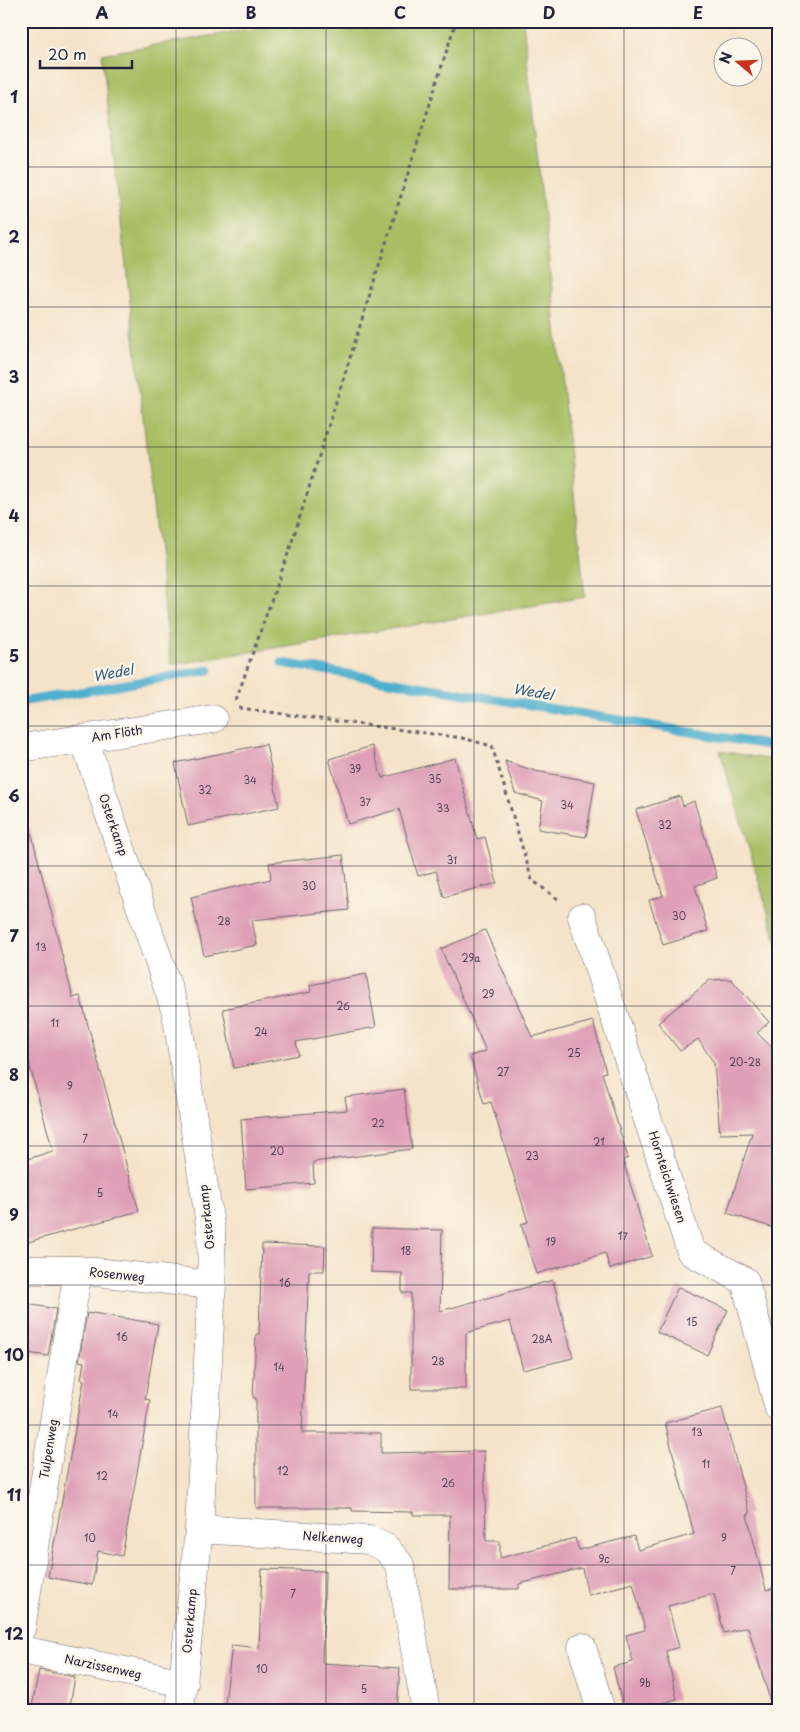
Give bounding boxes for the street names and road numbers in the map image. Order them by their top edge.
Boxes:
street label: Am Flöth [90,720,144,746]
street label: Osterkamp [95,791,133,858]
street label: Hornteichwiesen [645,1128,691,1225]
street label: Osterkamp [194,1184,218,1250]
street label: Rosenweg [88,1262,146,1286]
street label: Tulpenweg [34,1417,62,1480]
street label: Nelkenweg [302,1526,364,1548]
street label: Osterkamp [177,1588,201,1654]
street label: Narzissenweg [63,1649,143,1683]

